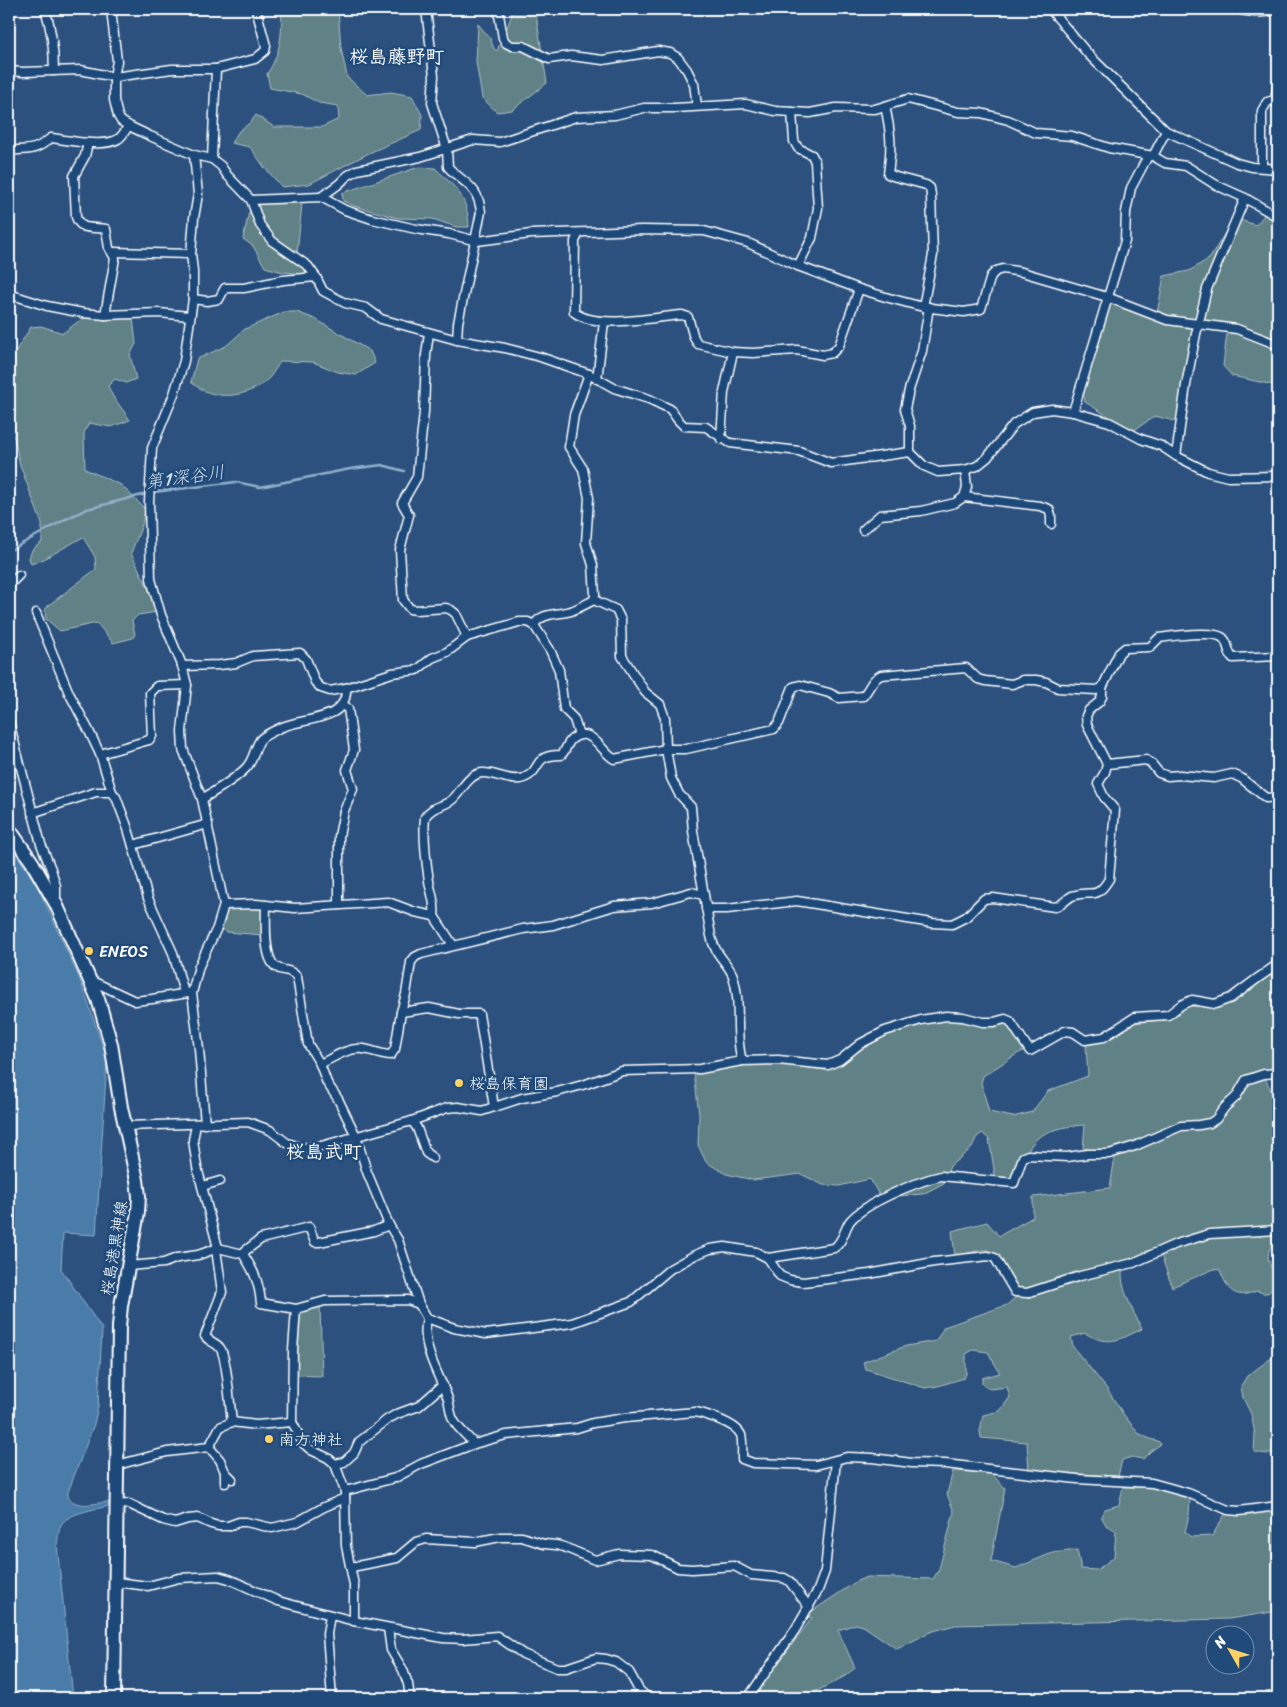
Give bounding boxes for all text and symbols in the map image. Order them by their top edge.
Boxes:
district label: 桜島藤野町 [349,40,445,73]
water label: 第1深谷川 [143,456,227,498]
place label: ENEOS [99,937,148,966]
marker: ENEOS [83,945,95,957]
place label: 桜島保育園 [469,1069,549,1098]
marker: 桜島保育園 [453,1077,465,1089]
district label: 桜島武町 [286,1135,362,1168]
street label: 桜島港黒神線 [92,1198,136,1298]
place label: 南方神社 [279,1425,343,1454]
marker: 南方神社 [263,1433,275,1445]
north arrow [1204,1624,1254,1674]
text: N [1207,1630,1233,1655]

